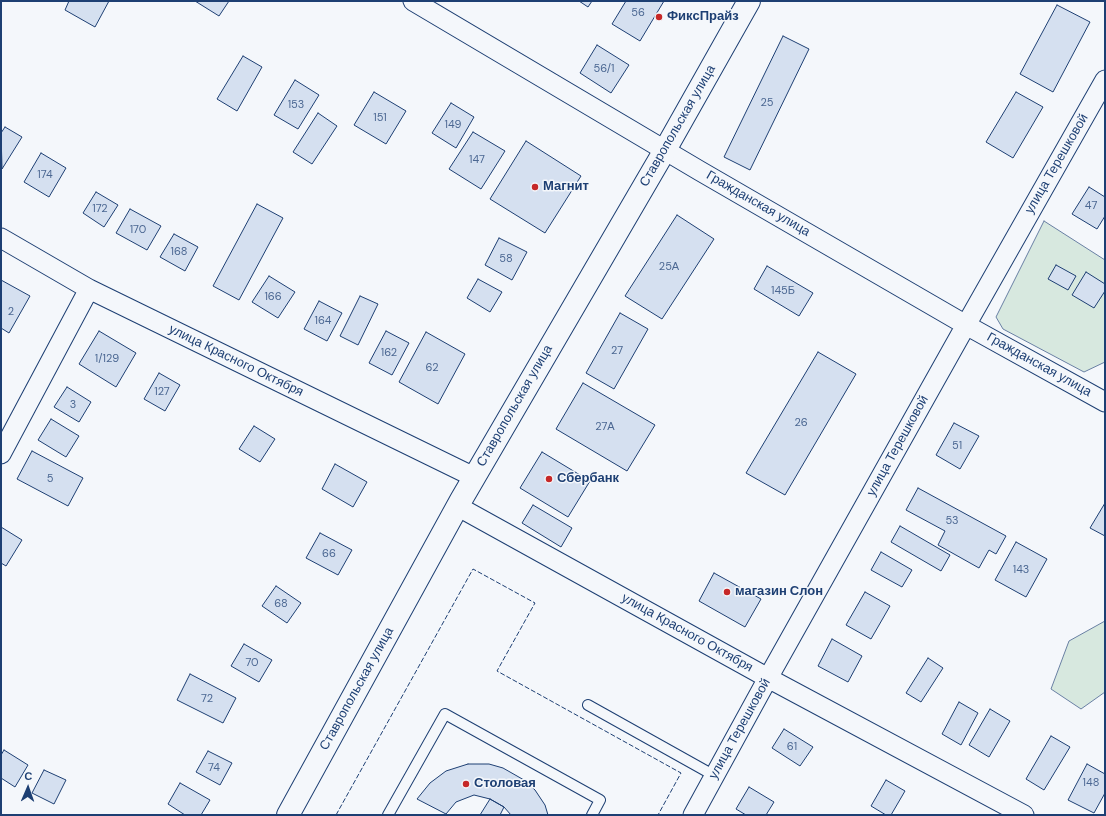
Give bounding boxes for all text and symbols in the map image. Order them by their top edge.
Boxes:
house number: 56 [631,6,645,20]
place label: ФиксПрайз [667,9,739,25]
marker: ФиксПрайз [654,12,664,22]
house number: 56/1 [594,62,614,76]
street label: Ставропольская улица [637,62,719,190]
house number: 25 [760,96,774,110]
house number: 153 [288,98,304,112]
house number: 151 [373,111,387,125]
street label: улица Терешковой [1022,111,1092,217]
house number: 149 [444,118,462,132]
house number: 147 [469,153,485,167]
house number: 174 [37,168,53,182]
street label: Гражданская улица [703,168,813,240]
place label: Магнит [543,179,589,195]
marker: Магнит [530,182,540,192]
house number: 47 [1085,199,1097,213]
house number: 172 [92,202,108,216]
house number: 170 [130,223,146,237]
house number: 168 [170,245,188,259]
house number: 58 [499,252,513,266]
house number: 25А [659,260,679,274]
house number: 145Б [771,284,795,298]
house number: 166 [264,290,282,304]
house number: 2 [8,305,14,319]
house number: 164 [314,314,332,328]
street label: улица Красного Октября [166,322,306,400]
street label: Гражданская улица [984,330,1094,400]
street label: Ставропольская улица [474,342,556,470]
house number: 27 [611,344,623,358]
house number: 162 [381,346,397,360]
house number: 1/129 [95,352,119,366]
house number: 62 [426,361,438,375]
house number: 127 [154,385,170,399]
street label: улица Терешковой [864,393,932,499]
house number: 3 [70,398,76,412]
house number: 26 [794,416,808,430]
house number: 27А [595,420,615,434]
house number: 51 [952,439,962,453]
place label: Сбербанк [557,471,619,487]
house number: 5 [47,472,53,486]
marker: Сбербанк [544,474,554,484]
house number: 53 [945,514,959,528]
house number: 66 [322,547,336,561]
house number: 143 [1013,563,1029,577]
place label: магазин Слон [735,584,823,600]
marker: магазин Слон [722,587,732,597]
street label: улица Красного Октября [619,590,755,676]
house number: 68 [274,597,288,611]
street label: Ставропольская улица [317,625,397,753]
house number: 70 [245,656,259,670]
street label: улица Терешковой [706,676,774,782]
house number: 72 [201,692,213,706]
house number: 61 [787,740,797,754]
house number: 74 [208,761,220,775]
north arrow [8,768,48,808]
text: С [24,769,33,783]
place label: Столовая [474,776,536,792]
house number: 148 [1083,776,1099,790]
marker: Столовая [461,779,471,789]

